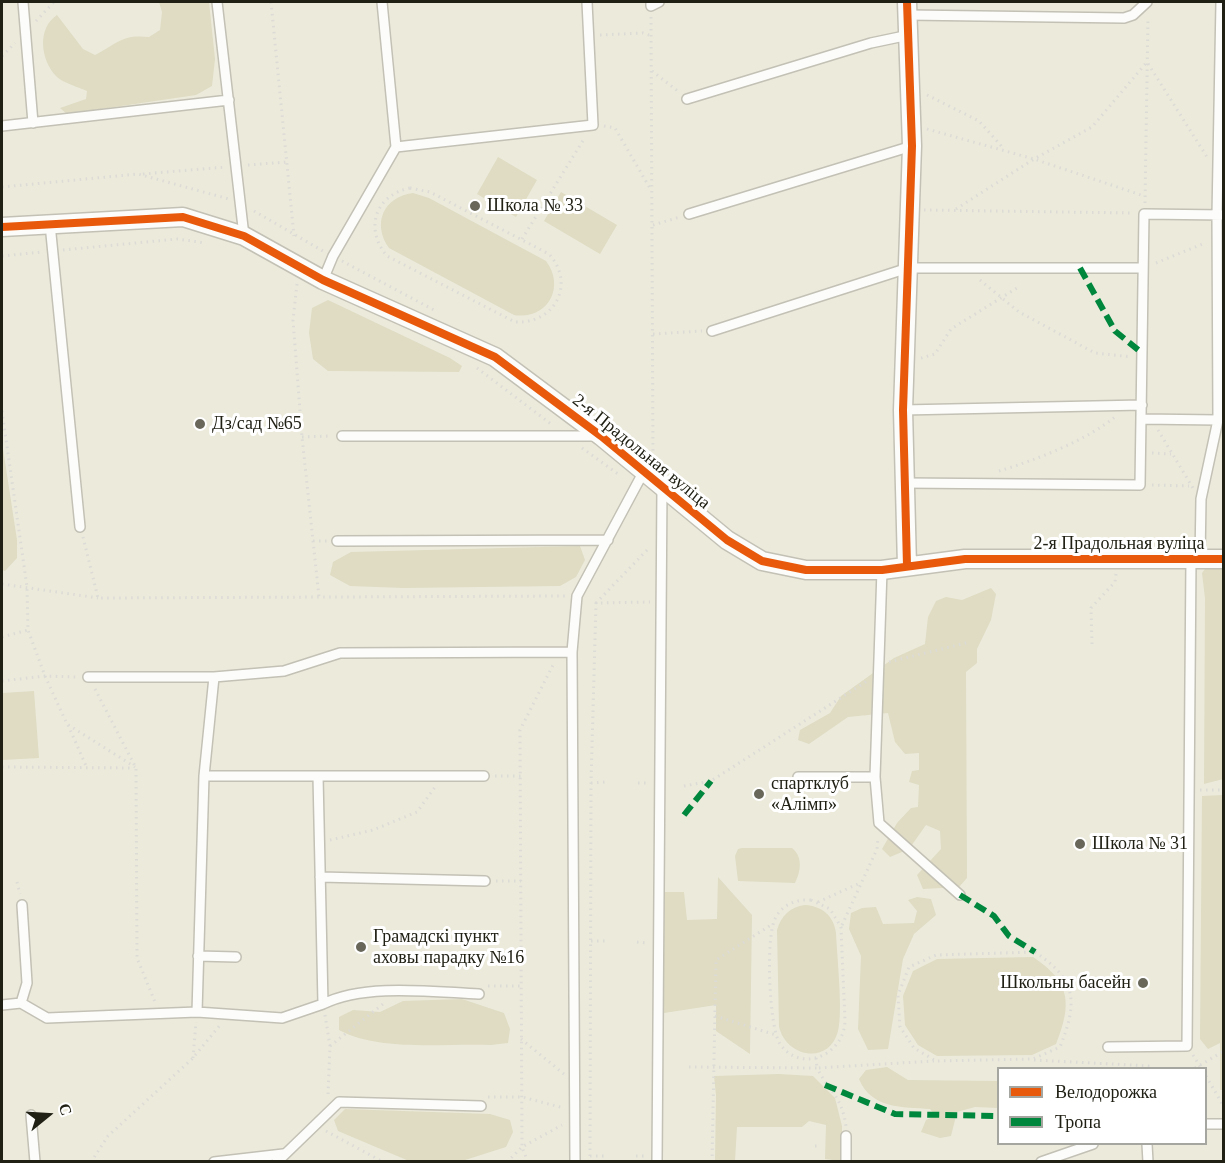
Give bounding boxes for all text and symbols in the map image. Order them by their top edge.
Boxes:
place label: Школа № 33 [487,195,583,217]
marker: Школа № 33 [468,199,482,213]
street label: 2-я Прадольная вуліца [568,390,714,514]
place label: Дз/сад №65 [212,413,302,435]
marker: Дз/сад №65 [193,417,207,431]
street label: 2-я Прадольная вуліца [1034,533,1204,555]
place label: спартклуб «Алімп» [771,773,849,816]
marker: спартклуб «Алімп» [752,787,766,801]
place label: Школа № 31 [1092,833,1188,855]
marker: Школа № 31 [1073,837,1087,851]
place label: Грамадскі пункт аховы парадку №16 [373,926,524,968]
marker: Грамадскі пункт аховы парадку №16 [354,940,368,954]
place label: Школьны басейн [1000,972,1131,994]
marker: Школьны басейн [1136,976,1150,990]
legend [997,1067,1207,1145]
text: Велодорожка [1055,1082,1157,1102]
north arrow [18,1085,78,1145]
text: С [56,1101,75,1117]
text: Тропа [1055,1112,1101,1132]

